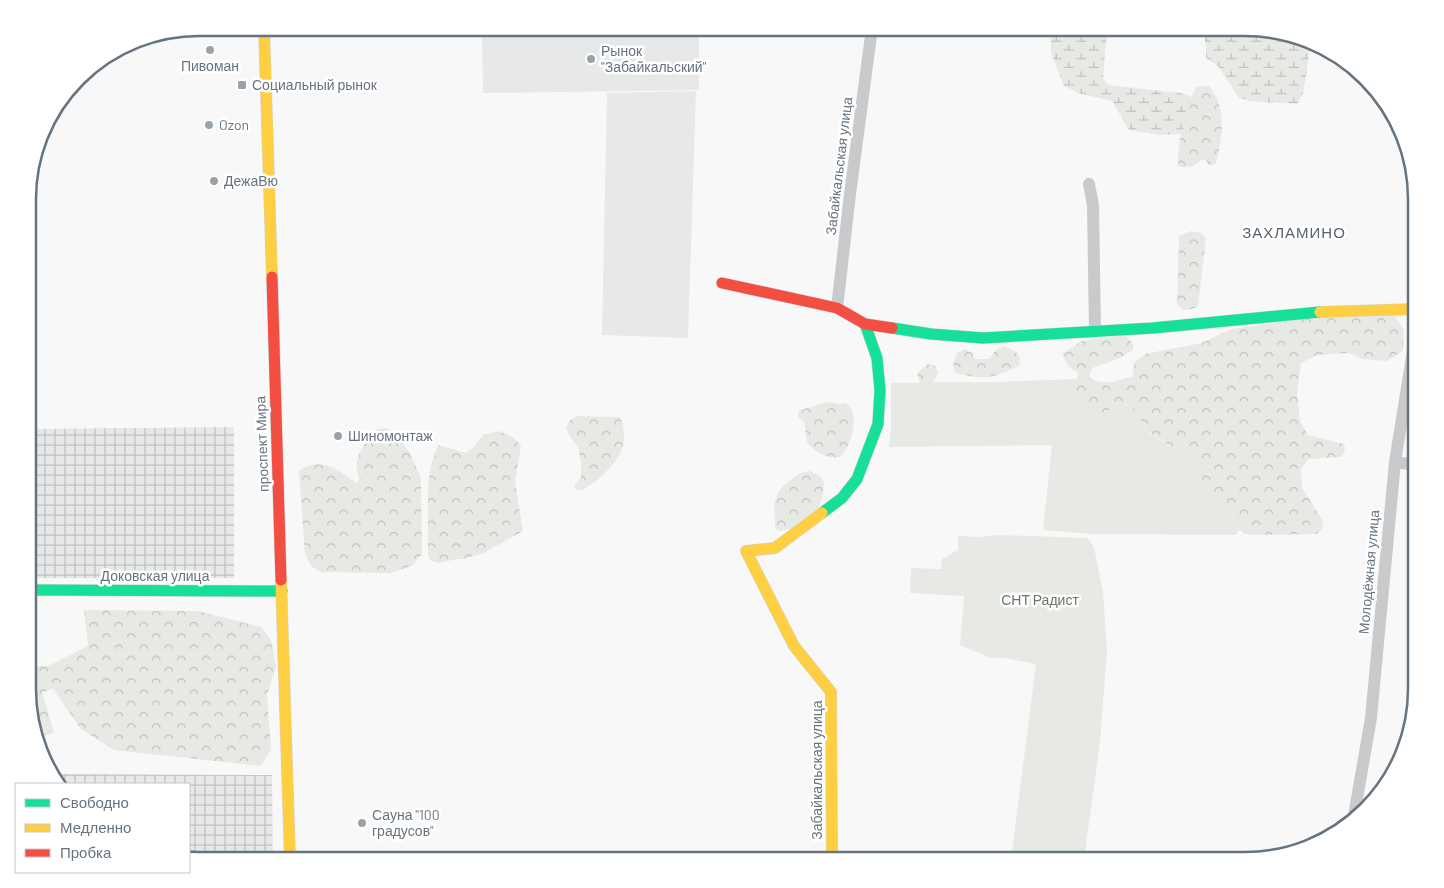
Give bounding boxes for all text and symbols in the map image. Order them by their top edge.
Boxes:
place label: Рынок "Забайкальский" [601,42,707,75]
marker: Пивоман [204,44,216,56]
marker: Рынок "Забайкальский" [585,53,597,65]
place label: Пивоман [181,57,239,74]
place label: Социальный рынок [252,76,378,93]
marker: Социальный рынок [236,79,248,91]
street label: Забайкальская улица [822,96,855,236]
place label: Ozon [219,116,249,133]
marker: Ozon [203,119,215,131]
place label: ДежаВю [224,172,278,189]
marker: ДежаВю [208,175,220,187]
district label: ЗАХЛАМИНО [1242,223,1346,241]
street label: проспект Мира [251,396,272,492]
place label: Шиномонтаж [348,427,433,444]
marker: Шиномонтаж [332,430,344,442]
street label: Молодёжная улица [1355,509,1382,635]
street label: Доковская улица [101,567,210,584]
park label: СНТ Радист [1001,591,1079,608]
street label: Забайкальская улица [808,700,825,840]
legend [15,783,190,873]
text: Свободно [60,793,129,811]
place label: Сауна "100 градусов" [372,806,440,839]
marker: Сауна "100 градусов" [356,817,368,829]
text: Медленно [60,818,131,836]
text: Пробка [60,843,112,861]

